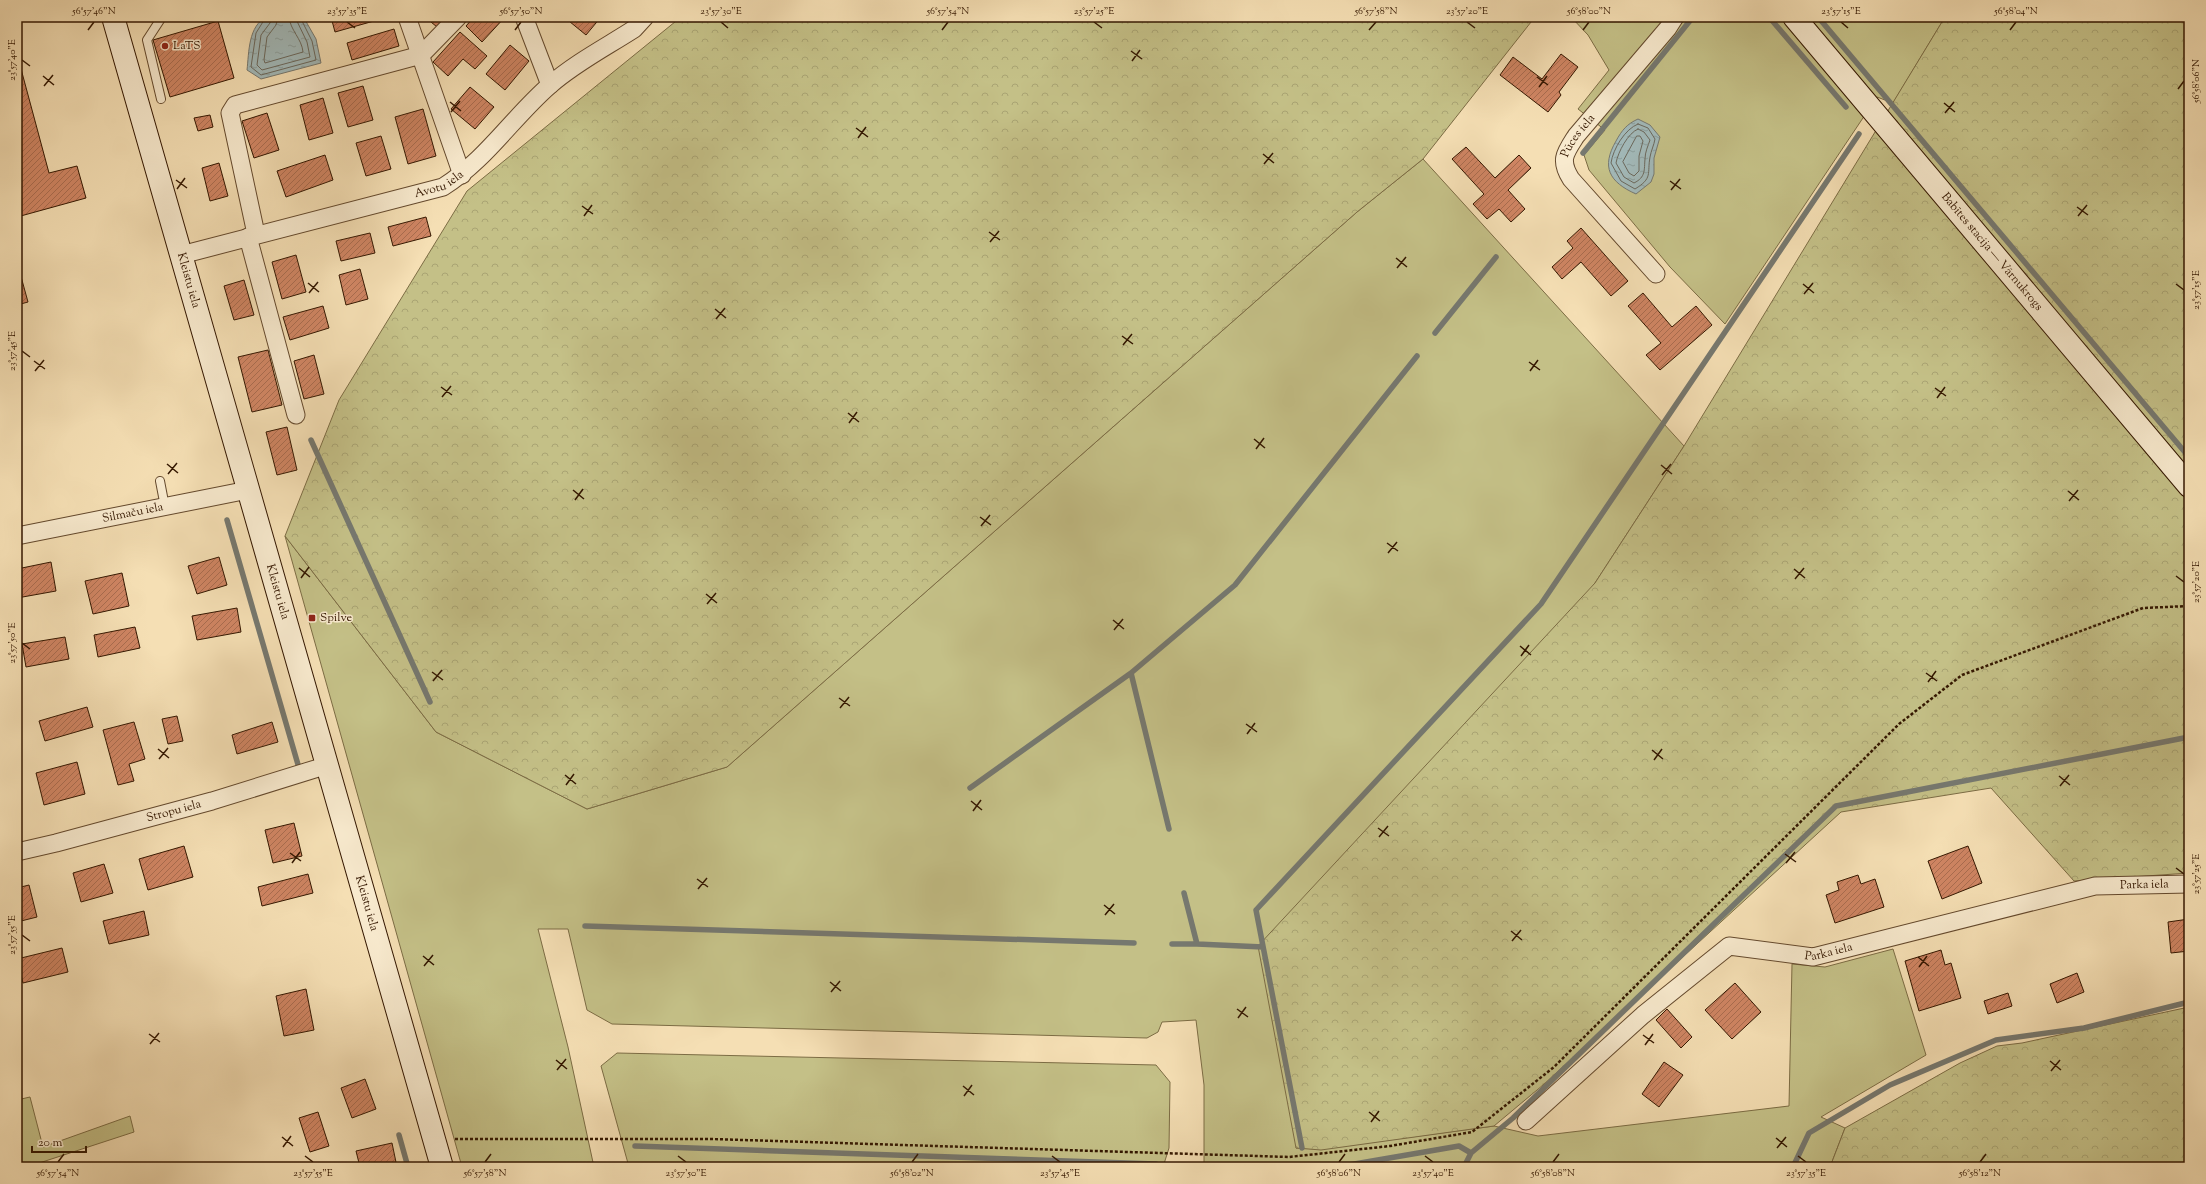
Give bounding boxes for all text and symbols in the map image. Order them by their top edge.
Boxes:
text: 56°57'46"N [71,4,116,19]
text: 23°57'35"E [327,4,367,19]
text: 56°57'50"N [499,4,542,19]
text: 23°57'30"E [700,4,742,19]
text: 56°57'54"N [926,4,969,19]
text: 23°57'25"E [1074,4,1114,19]
text: 56°57'58"N [1354,4,1397,19]
text: 23°57'20"E [1446,4,1488,19]
text: 56°58'00"N [1566,4,1611,19]
text: 23°57'15"E [1821,4,1861,19]
text: 56°58'04"N [1993,4,2038,19]
place label: LaTS [173,37,200,55]
text: 23°57'40"E [5,39,20,81]
marker: LaTS [160,41,170,51]
text: 56°58'06"N [2189,59,2204,104]
street label: Pūces iela [1556,110,1600,160]
street label: Avotu iela [413,166,468,203]
street label: Babītes stacija — Vārnukrogs [1937,189,2047,315]
street label: Kleistu iela [172,251,205,311]
text: 23°57'15"E [2189,270,2204,310]
text: 23°57'45"E [5,331,20,371]
street label: Silmaču iela [101,498,165,528]
text: 23°57'20"E [2189,561,2204,603]
street label: Kleistu iela [261,562,294,622]
place label: Spilve [320,609,352,627]
marker: Spilve [307,613,317,623]
text: 23°57'50"E [5,622,20,664]
street label: Stropu iela [144,795,204,827]
text: 23°57'25"E [2189,854,2204,894]
street label: Kleistu iela [350,874,383,934]
street label: Parka iela [2120,875,2169,894]
text: 23°57'55"E [5,915,20,955]
street label: Parka iela [1804,938,1855,966]
scale bar [32,1128,86,1154]
text: 20 m [38,1134,63,1152]
text: 56°57'54"N [36,1166,79,1181]
text: 23°57'55"E [293,1166,333,1181]
text: 56°57'58"N [463,1166,506,1181]
text: 23°57'50"E [665,1166,707,1181]
text: 56°58'02"N [889,1166,934,1181]
text: 23°57'45"E [1040,1166,1080,1181]
text: 56°58'06"N [1316,1166,1361,1181]
text: 23°57'40"E [1412,1166,1454,1181]
text: 56°58'08"N [1530,1166,1575,1181]
text: 23°57'35"E [1786,1166,1826,1181]
text: 56°58'12"N [1958,1166,2001,1181]

